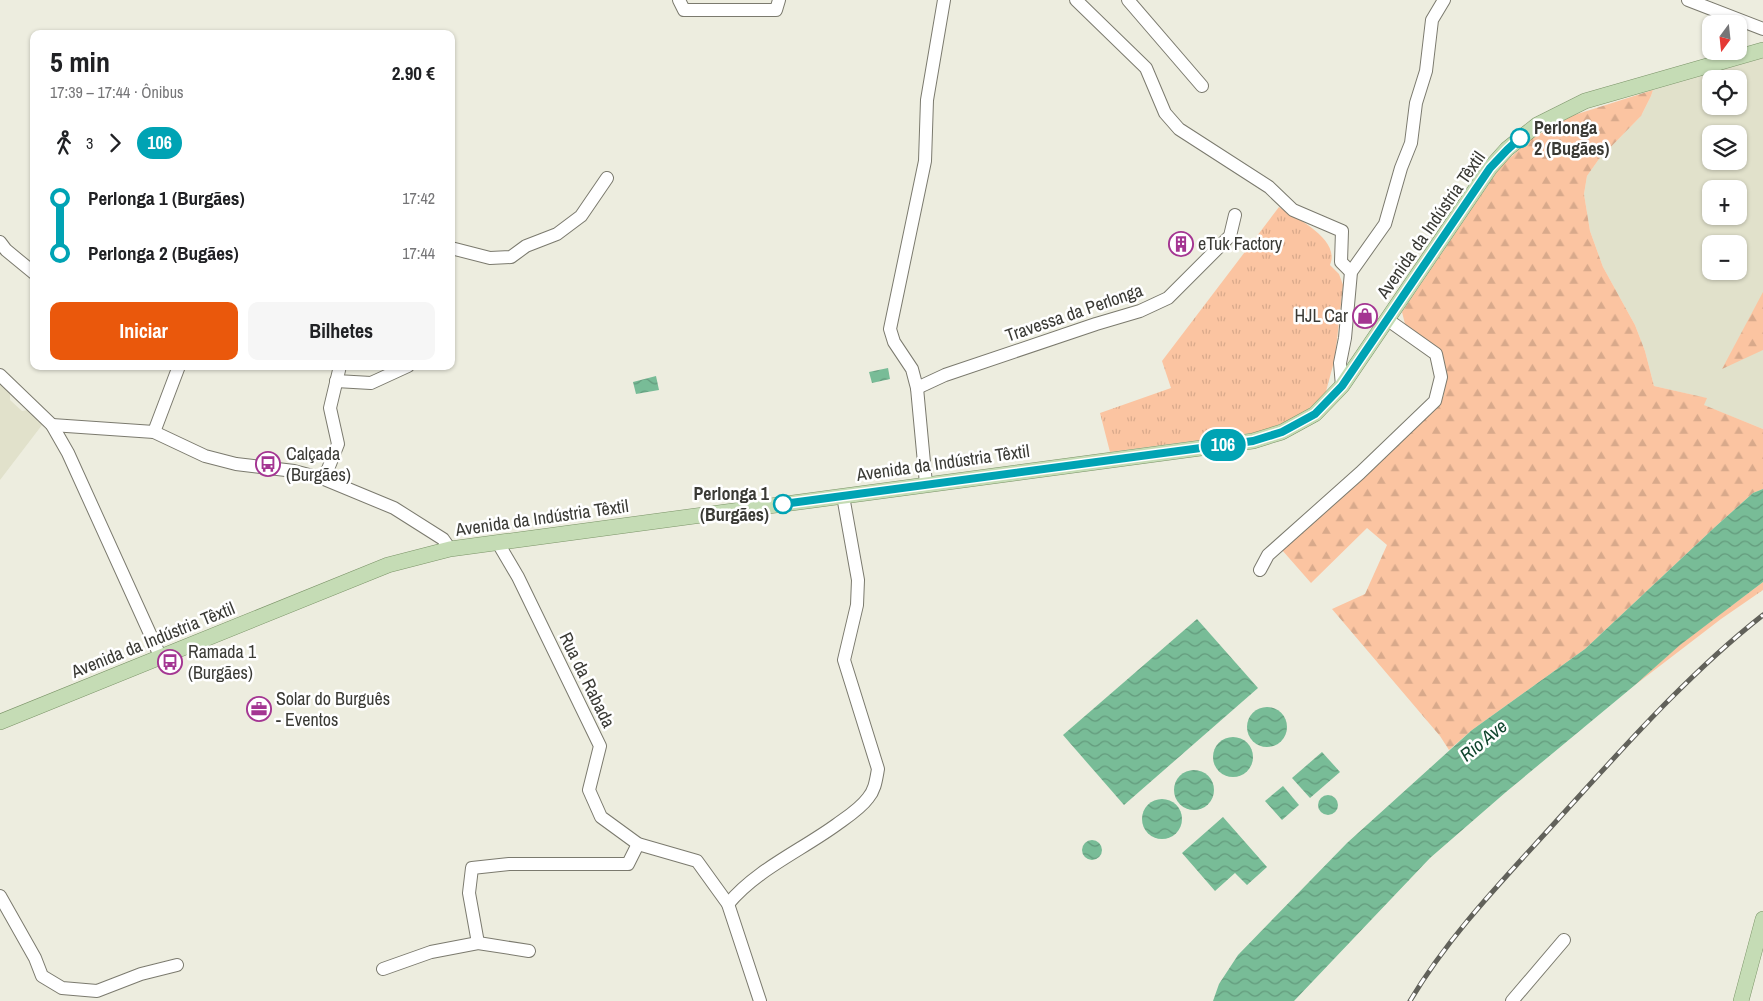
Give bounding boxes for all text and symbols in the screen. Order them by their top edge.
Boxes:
north arrow [1702,15,1748,60]
map controls [1702,15,1747,280]
text: 5 min [50,43,110,81]
text: 2.90 € [392,60,435,86]
button: locate [1702,70,1747,115]
text: 17:39 – 17:44 · Ônibus [50,81,184,103]
place label: Perlonga 2 (Bugães) [1534,115,1610,161]
button: layers [1702,125,1747,170]
marker: Perlonga 2 (Bugães) [1510,128,1530,148]
icon: walk [50,129,78,157]
icon: forward [101,129,129,157]
text: 106 [147,130,172,155]
text: 3 [86,132,93,154]
street label: Avenida da Indústria Têxtil [1370,146,1491,304]
button: + [1702,180,1747,225]
text: Perlonga 1 (Burgães) [88,185,245,211]
text: 17:42 [402,187,435,209]
building icon: eTuk Factory [1168,231,1194,257]
place label: eTuk Factory [1198,231,1283,256]
button: − [1702,235,1747,280]
text: Perlonga 2 (Bugães) [88,240,239,266]
text: 17:44 [402,242,435,264]
street label: Travessa da Perlonga [1002,277,1146,348]
button: Iniciar [50,302,238,360]
button: Bilhetes [248,302,435,360]
place label: HJL Car [1294,303,1348,328]
shop icon: HJL Car [1352,303,1378,329]
line badge: 106 [1194,429,1252,461]
text: 106 [1211,432,1235,457]
street label: Avenida da Indústria Têxtil [854,438,1031,487]
place label: Calçada (Burgães) [286,441,351,487]
bus stop icon: Calçada (Burgães) [255,451,281,477]
place label: Perlonga 1 (Burgães) [694,481,770,527]
street label: Avenida da Indústria Têxtil [453,493,630,542]
marker: Perlonga 1 (Burgães) [773,494,793,514]
street label: Avenida da Indústria Têxtil [66,595,238,684]
street label: Rua da Rabada [554,628,621,732]
place label: Ramada 1 (Burgães) [188,639,257,685]
bus stop icon: Ramada 1 (Burgães) [157,649,183,675]
place label: Solar do Burguês - Eventos [276,686,390,732]
office icon: Solar do Burguês - Eventos [246,696,272,722]
water label: Rio Ave [1454,713,1512,767]

